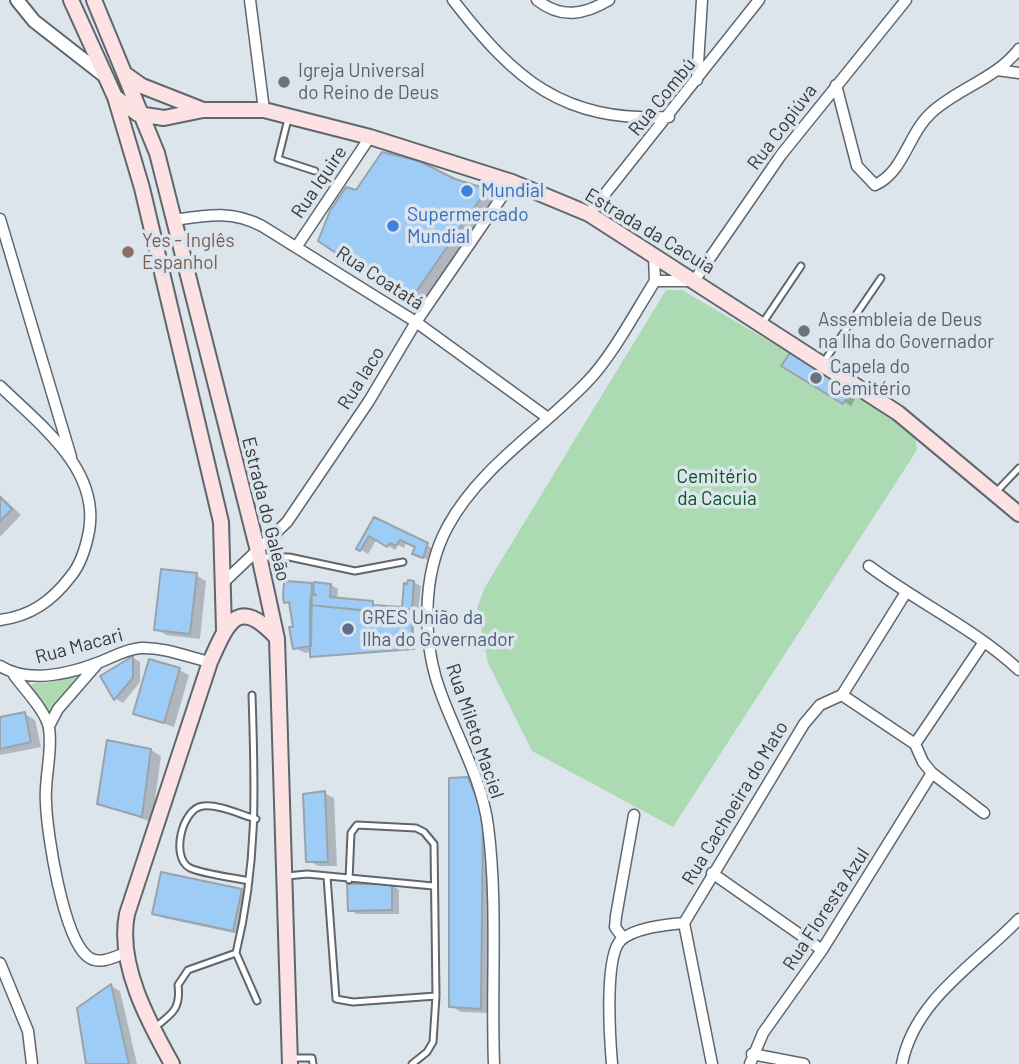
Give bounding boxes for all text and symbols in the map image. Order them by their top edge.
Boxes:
street label: Rua Combú [624,53,700,141]
place label: Igreja Universal do Reino de Deus [298,60,439,104]
marker: Igreja Universal do Reino de Deus [276,74,292,90]
street label: Rua Copiúva [742,80,822,174]
street label: Rua Iquire [286,141,352,223]
place label: Mundial [481,180,544,202]
marker: Mundial [459,183,475,199]
street label: Estrada da Cacuia [581,183,719,279]
place label: Supermercado Mundial [407,204,529,248]
marker: Supermercado Mundial [385,218,401,234]
place label: Yes - Inglês Espanhol [142,230,235,274]
street label: Rua Coatatá [332,241,428,315]
marker: Yes - Inglês Espanhol [120,244,136,260]
place label: Assembleia de Deus na Ilha do Governador [818,309,994,353]
marker: Assembleia de Deus na Ilha do Governador [796,323,812,339]
street label: Rua Iaco [333,342,389,414]
place label: Capela do Cemitério [830,356,911,400]
marker: Capela do Cemitério [808,370,824,386]
street label: Estrada do Galeão [237,434,295,584]
park label: Cemitério da Cacuia [676,466,758,510]
place label: GRES União da Ilha do Governador [362,607,515,651]
marker: GRES União da Ilha do Governador [340,621,356,637]
street label: Rua Macari [33,623,125,669]
street label: Rua Mileto Maciel [441,660,509,802]
street label: Rua Cachoeira do Mato [677,717,793,889]
street label: Rua Floresta Azul [778,843,874,975]

